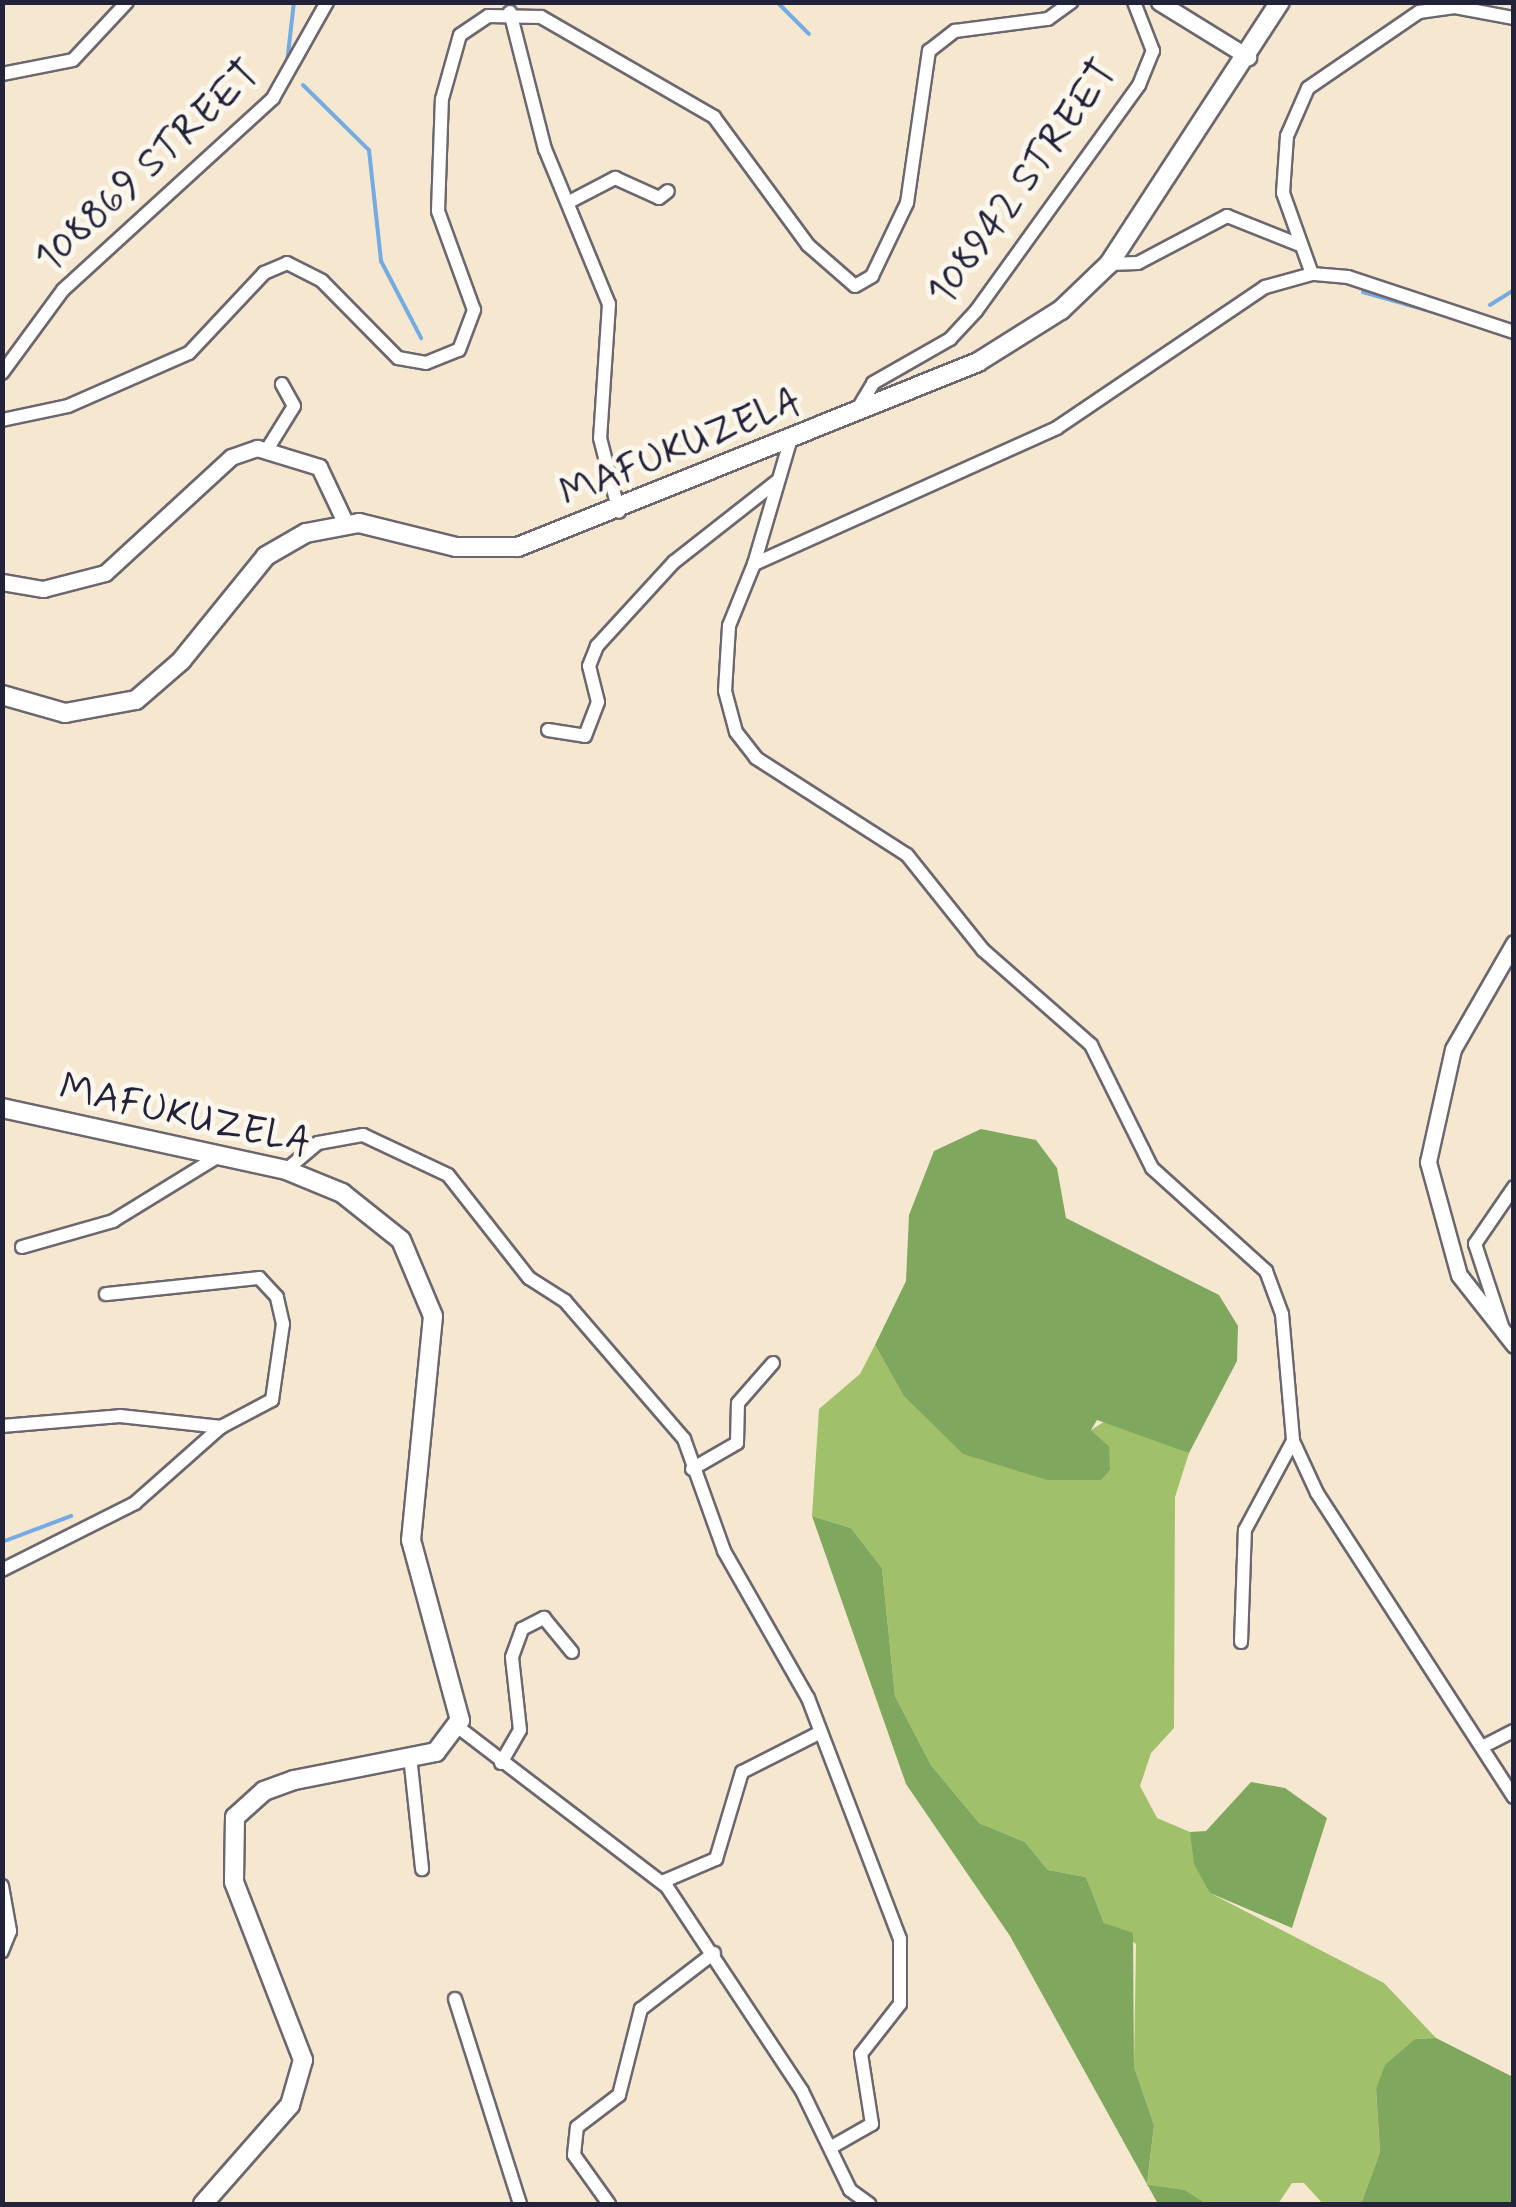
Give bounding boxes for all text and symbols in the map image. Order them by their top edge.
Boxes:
street label: 108869 STREET [26,51,270,283]
street label: 108942 STREET [918,51,1128,315]
street label: MAFUKUZELA [553,378,809,518]
street label: MAFUKUZELA [55,1064,315,1168]

